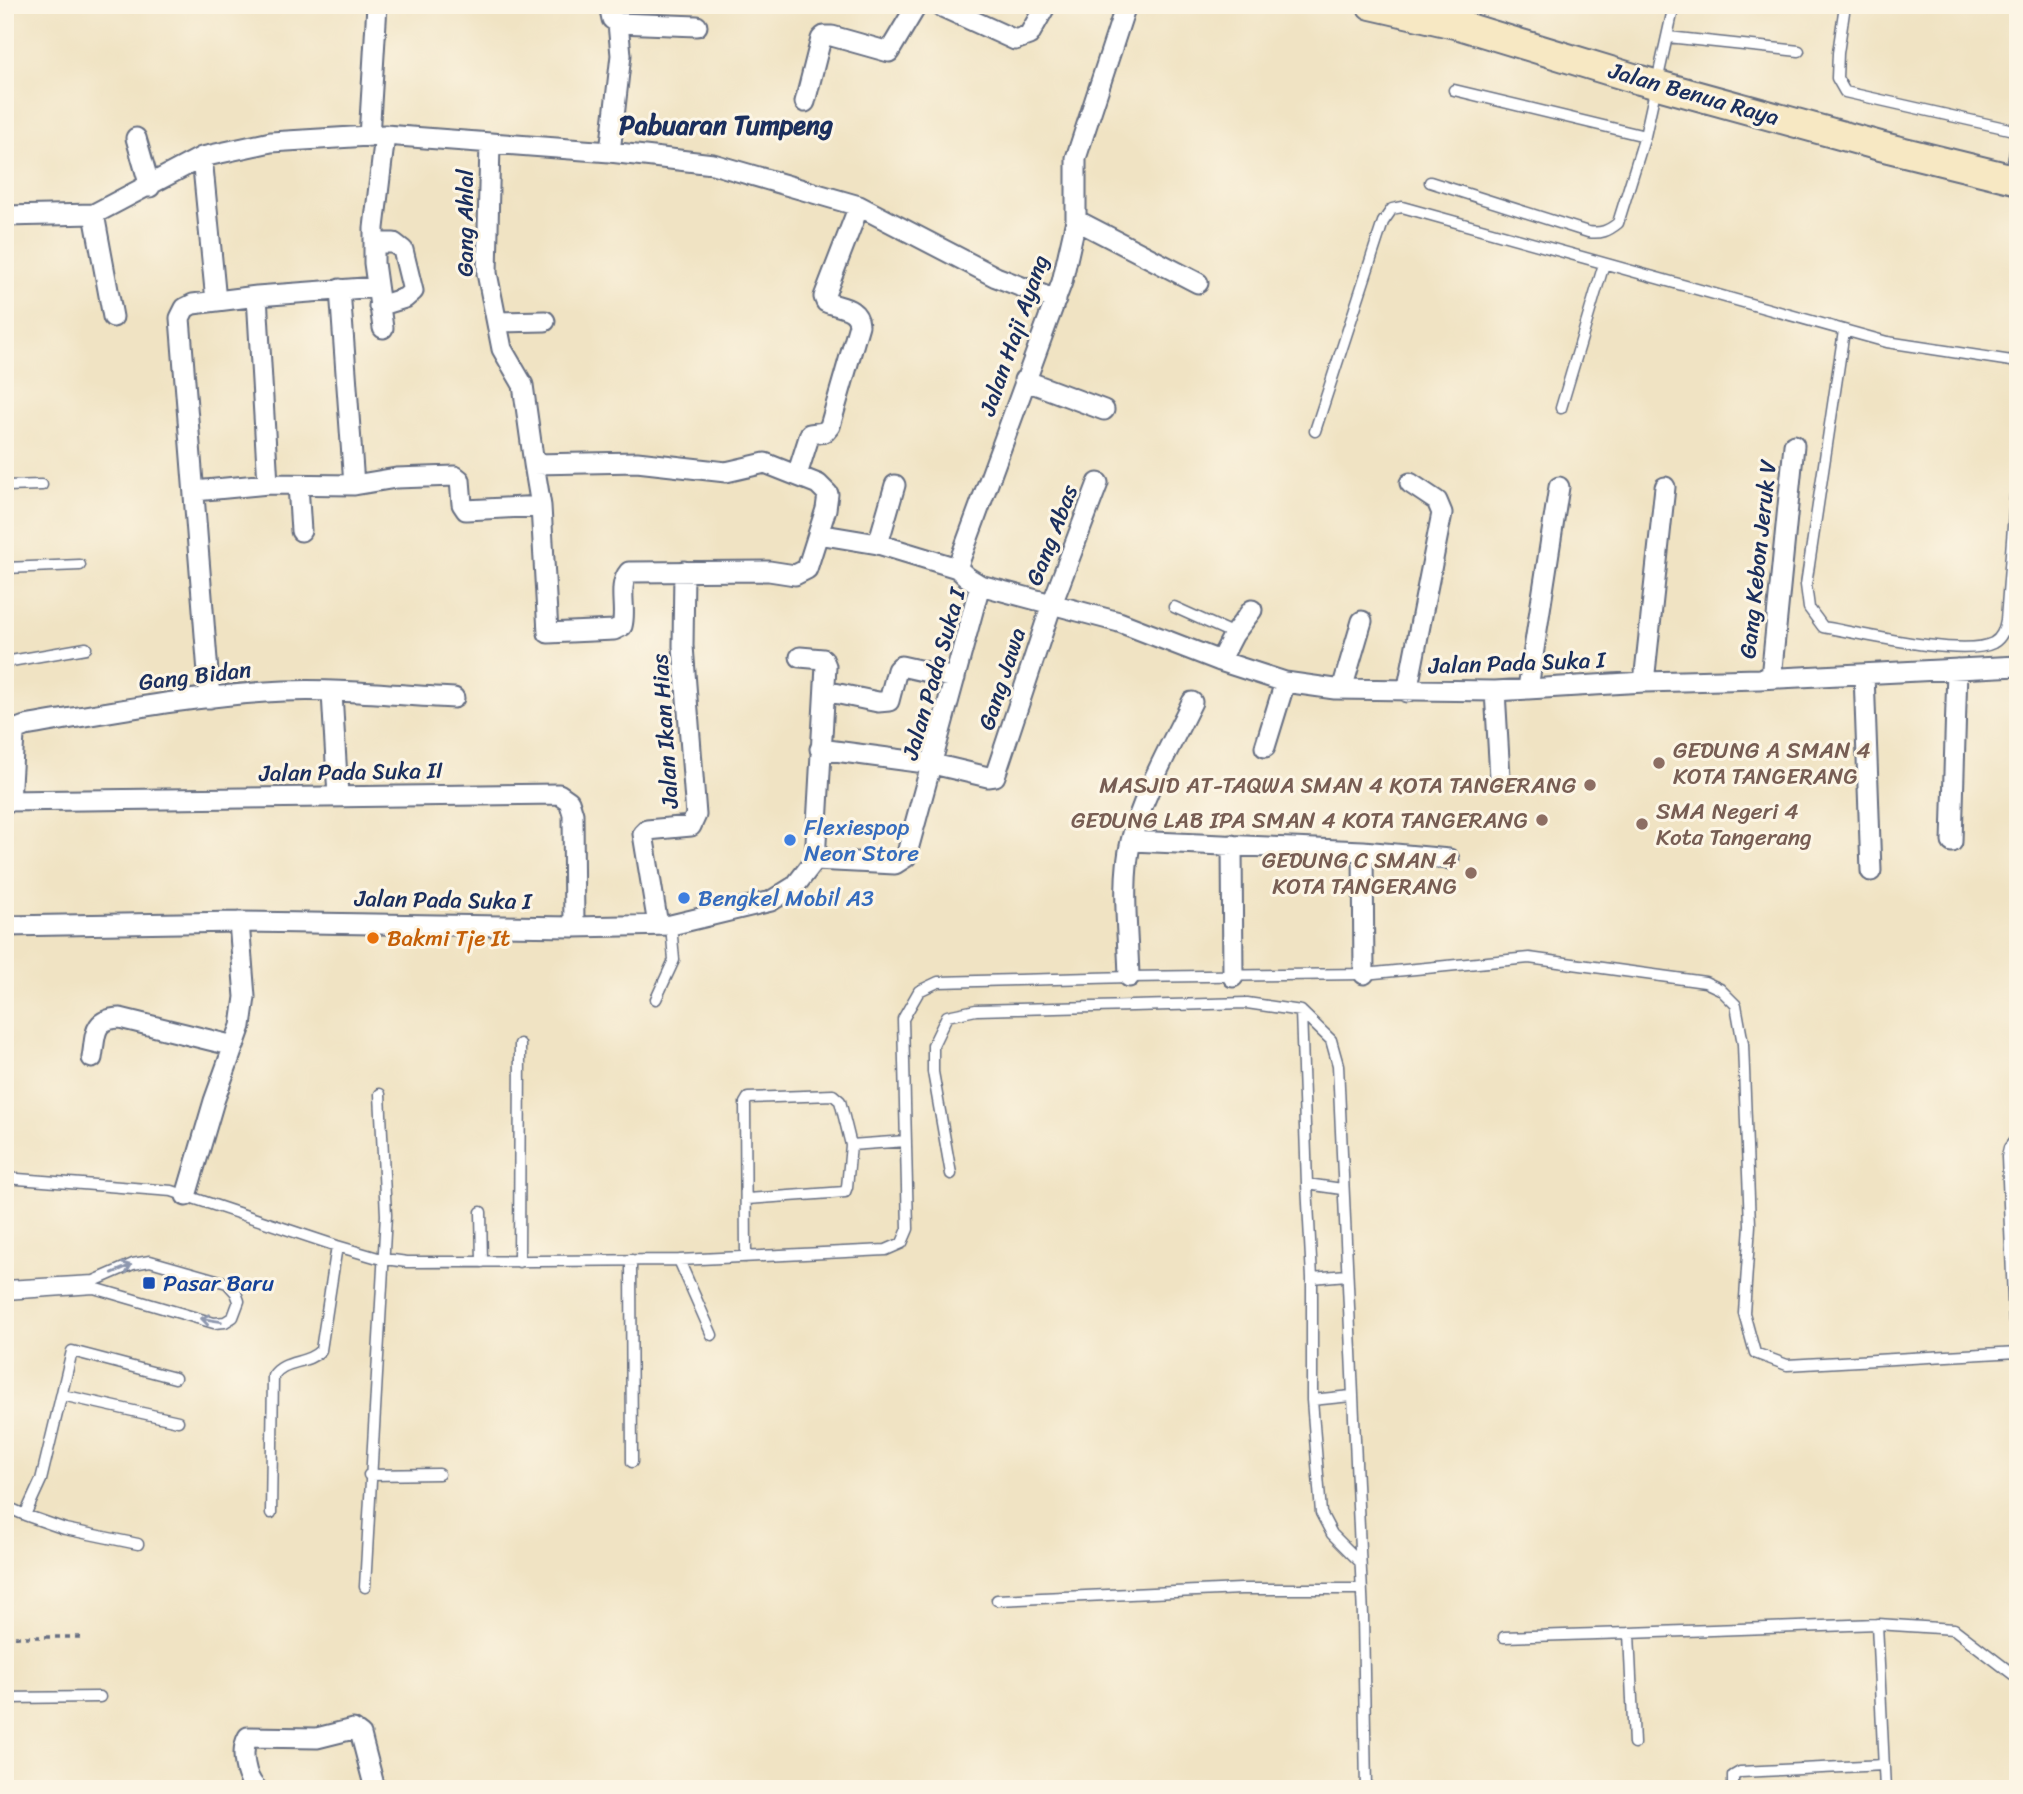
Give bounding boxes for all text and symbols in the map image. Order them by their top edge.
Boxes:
street label: Jalan Benua Raya [1603,50,1784,138]
district label: Pabuaran Tumpeng [619,102,833,148]
street label: Gang Ahlal [445,169,486,277]
street label: Jalan Haji Ayang [967,249,1061,422]
street label: Gang Kebon Jeruk V [1727,457,1789,661]
street label: Gang Abas [1014,478,1090,592]
street label: Jalan Pada Suka I [890,581,979,766]
street label: Gang Jawa [966,622,1038,736]
street label: Jalan Pada Suka I [1427,639,1608,687]
street label: Gang Bidan [136,649,254,703]
street label: Jalan Ikan Hias [639,652,691,811]
place label: GEDUNG A SMAN 4 KOTA TANGERANG [1673,730,1871,797]
street label: Jalan Pada Suka II [258,750,443,794]
marker: GEDUNG A SMAN 4 KOTA TANGERANG [1651,755,1667,771]
place label: MASJID AT-TAQWA SMAN 4 KOTA TANGERANG [1099,765,1577,806]
marker: MASJID AT-TAQWA SMAN 4 KOTA TANGERANG [1582,777,1598,793]
place label: SMA Negeri 4 Kota Tangerang [1656,791,1812,858]
place label: GEDUNG LAB IPA SMAN 4 KOTA TANGERANG [1071,800,1528,841]
place label: Flexiespop Neon Store [804,807,919,874]
marker: GEDUNG LAB IPA SMAN 4 KOTA TANGERANG [1534,812,1550,828]
marker: SMA Negeri 4 Kota Tangerang [1634,816,1650,832]
marker: Flexiespop Neon Store [782,832,798,848]
place label: GEDUNG C SMAN 4 KOTA TANGERANG [1262,840,1457,907]
marker: GEDUNG C SMAN 4 KOTA TANGERANG [1463,865,1479,881]
street label: Jalan Pada Suka I [353,878,534,922]
place label: Bengkel Mobil A3 [698,878,874,919]
marker: Bengkel Mobil A3 [676,890,692,906]
place label: Bakmi Tje It [387,918,510,959]
marker: Bakmi Tje It [365,930,381,946]
one-way arrow [111,1262,132,1275]
place label: Pasar Baru [163,1263,275,1304]
marker: Pasar Baru [141,1275,157,1291]
one-way arrow [200,1313,223,1326]

